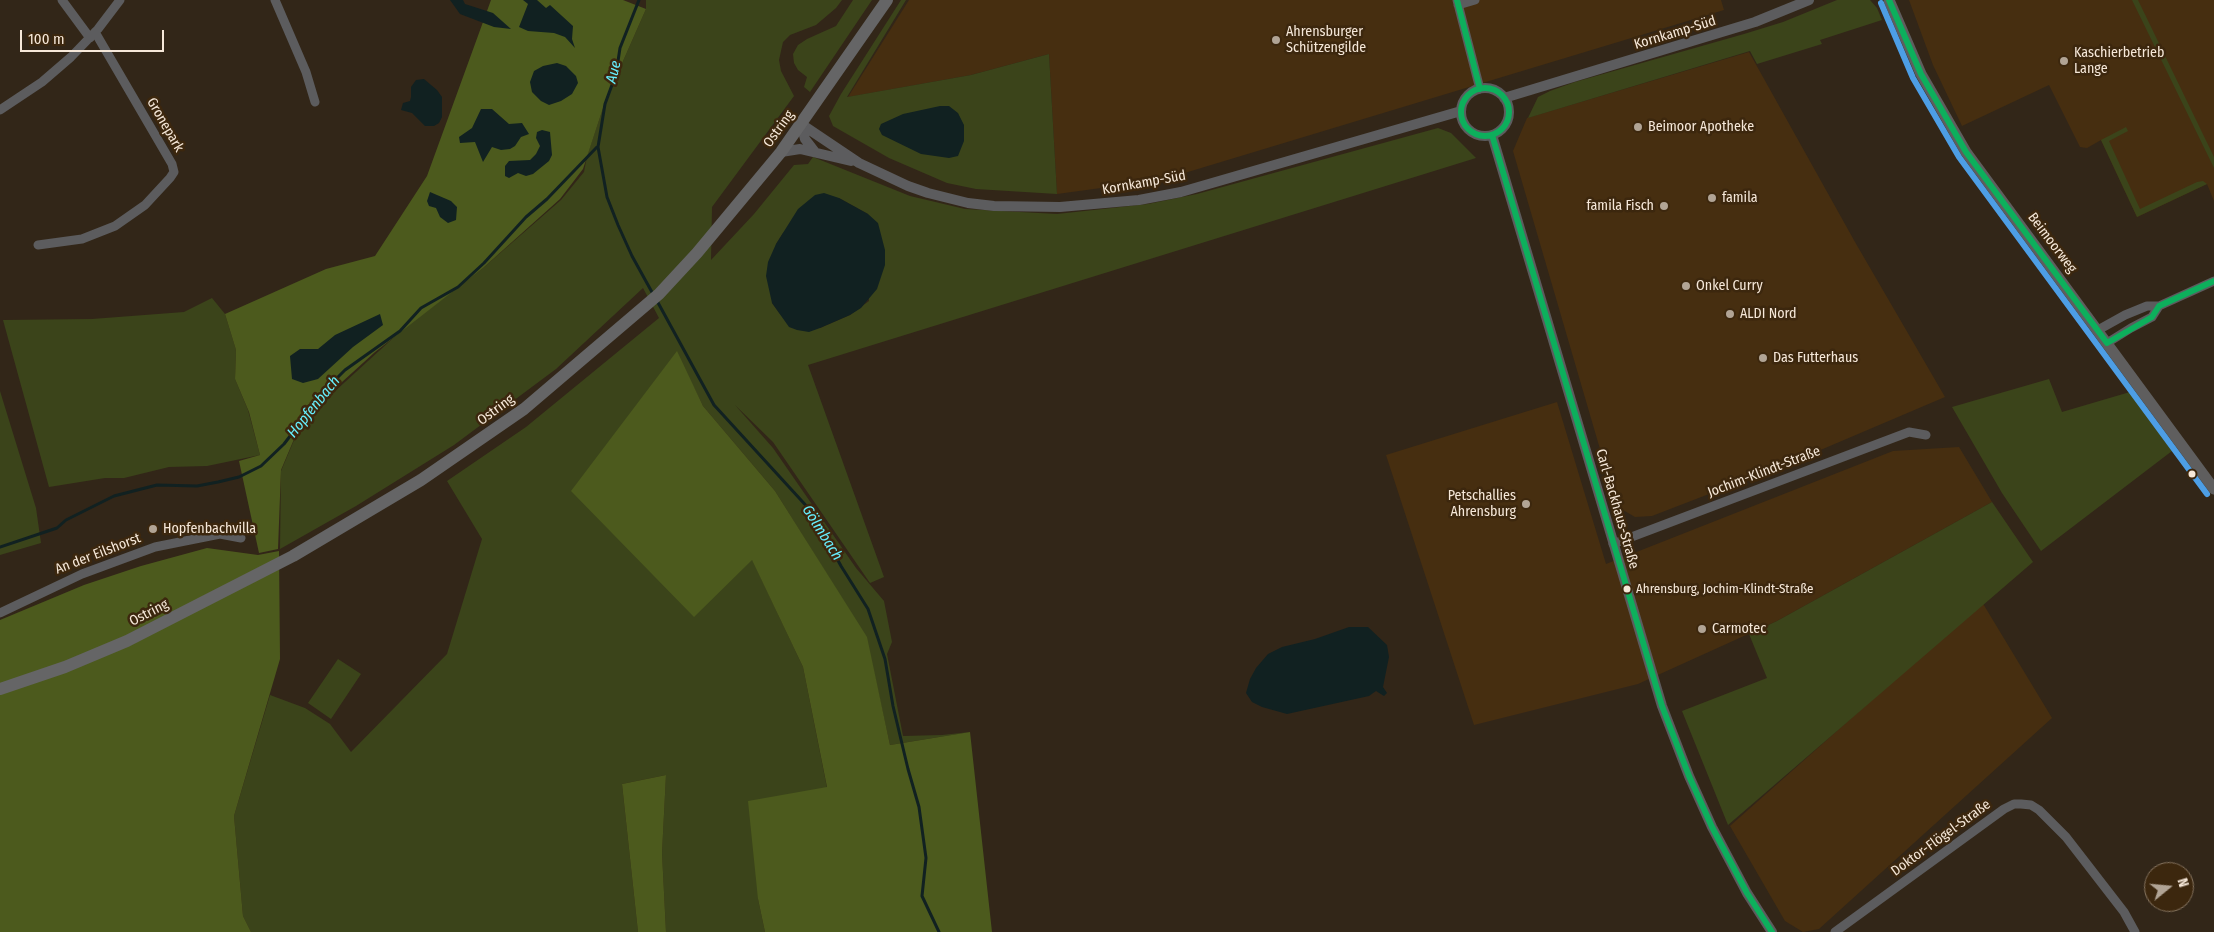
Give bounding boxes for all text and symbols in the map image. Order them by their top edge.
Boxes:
street label: Kornkamp-Süd [1632,13,1718,53]
scale bar [22,20,166,52]
place label: Ahrensburger Schützengilde [1286,24,1366,56]
text: 100 m [28,30,65,48]
marker: Ahrensburger Schützengilde [1270,34,1282,46]
place label: Kaschierbetrieb Lange [2074,45,2164,78]
marker: Kaschierbetrieb Lange [2058,55,2070,67]
water label: Aue [603,59,625,85]
street label: Gronepark [143,95,187,155]
street label: Ostring [760,107,798,151]
place label: Beimoor Apotheke [1648,119,1754,135]
marker: Beimoor Apotheke [1632,121,1644,133]
street label: Kornkamp-Süd [1101,167,1187,199]
place label: famila [1722,190,1758,206]
marker: famila [1706,192,1718,204]
place label: famila Fisch [1587,198,1654,214]
marker: famila Fisch [1658,200,1670,212]
street label: Beimoorweg [2024,210,2080,276]
place label: Onkel Curry [1696,278,1763,294]
marker: Onkel Curry [1680,280,1692,292]
place label: ALDI Nord [1740,306,1797,322]
marker: ALDI Nord [1724,308,1736,320]
place label: Das Futterhaus [1773,350,1858,366]
marker: Das Futterhaus [1757,352,1769,364]
water label: Hopfenbach [284,373,344,441]
street label: Ostring [474,391,518,429]
street label: Jochim-Klindt-Straße [1705,443,1823,501]
street label: Carl-Backhaus-Straße [1592,447,1642,571]
unlabelled marker [2187,469,2197,479]
place label: Petschallies Ahrensburg [1448,488,1516,520]
marker: Petschallies Ahrensburg [1520,498,1532,510]
water label: Gölmbach [798,502,846,564]
place label: Hopfenbachvilla [163,521,256,537]
marker: Hopfenbachvilla [147,523,159,535]
street label: An der Eilshorst [53,530,143,578]
place label: Ahrensburg, Jochim-Klindt-Straße [1636,581,1814,597]
marker: Ahrensburg, Jochim-Klindt-Straße [1622,584,1632,594]
street label: Ostring [127,596,171,630]
place label: Carmotec [1712,621,1766,637]
marker: Carmotec [1696,623,1708,635]
street label: Doktor-Flögel-Straße [1888,796,1994,880]
north arrow [2144,862,2194,912]
text: N [2174,876,2192,889]

